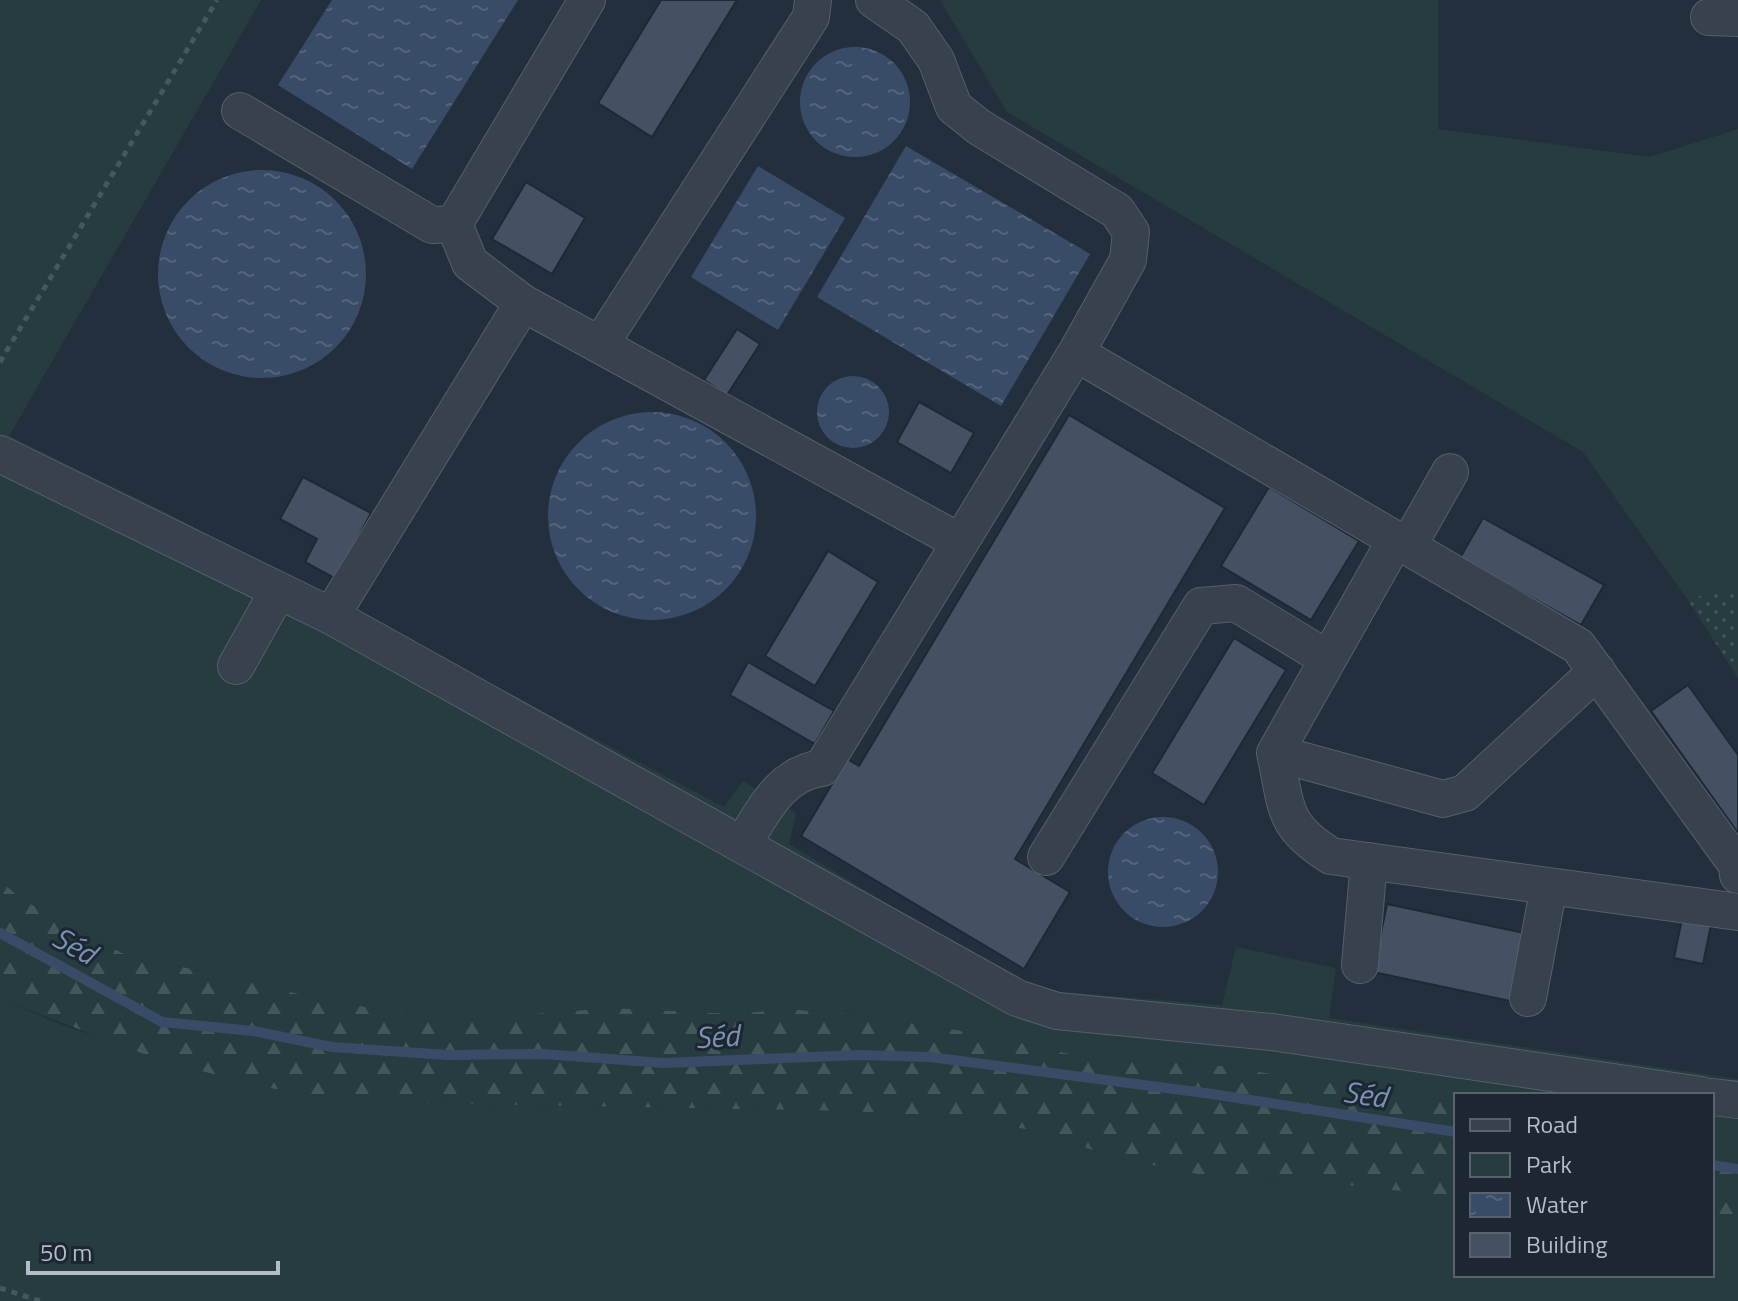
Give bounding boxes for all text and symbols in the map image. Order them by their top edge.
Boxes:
water label: Séd [44,914,107,977]
water label: Séd [694,1012,743,1060]
water label: Séd [1340,1068,1393,1120]
legend [1454,1093,1714,1277]
text: Road [1526,1106,1578,1142]
text: Park [1526,1146,1572,1182]
text: Water [1526,1186,1588,1222]
scale bar [28,1225,278,1275]
text: Building [1526,1226,1608,1262]
text: 50 m [40,1234,92,1270]

